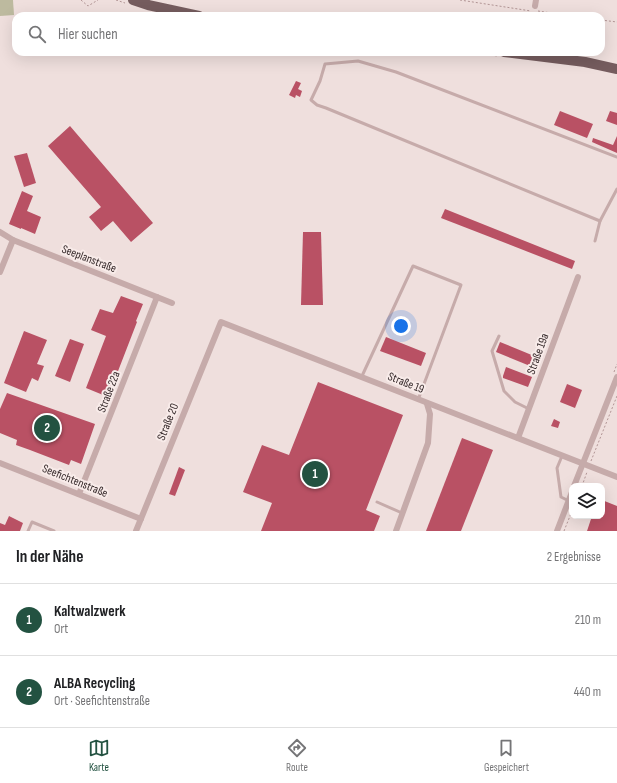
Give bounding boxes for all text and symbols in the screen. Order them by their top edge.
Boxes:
search box [12,12,605,56]
icon: search [26,23,48,45]
text: Hier suchen [58,25,118,44]
street label: Seeplanstraße [59,242,119,276]
your location [391,316,411,336]
street label: Straße 19a [524,331,552,377]
street label: Straße 22a [94,369,124,415]
street label: Straße 19 [386,369,426,397]
street label: Straße 20 [154,401,182,443]
pin: 2 [34,413,60,443]
pin: 1 [302,459,328,489]
street label: Seefichtenstraße [40,461,110,501]
map controls [569,483,605,519]
button: layers [569,483,605,519]
text: In der Nähe [16,547,83,567]
text: 2 Ergebnisse [547,549,601,565]
text: Kaltwalzwerk [54,602,126,621]
text: 1 [26,612,32,628]
text: 210 m [575,612,601,628]
text: Ort [54,621,68,637]
text: ALBA Recycling [54,674,135,693]
text: 2 [26,684,32,700]
text: 440 m [574,684,601,700]
text: Ort · Seefichtenstraße [54,693,150,709]
tab: Karte [88,737,110,774]
tab: Route [286,737,308,774]
tab: Gespeichert [484,737,529,774]

